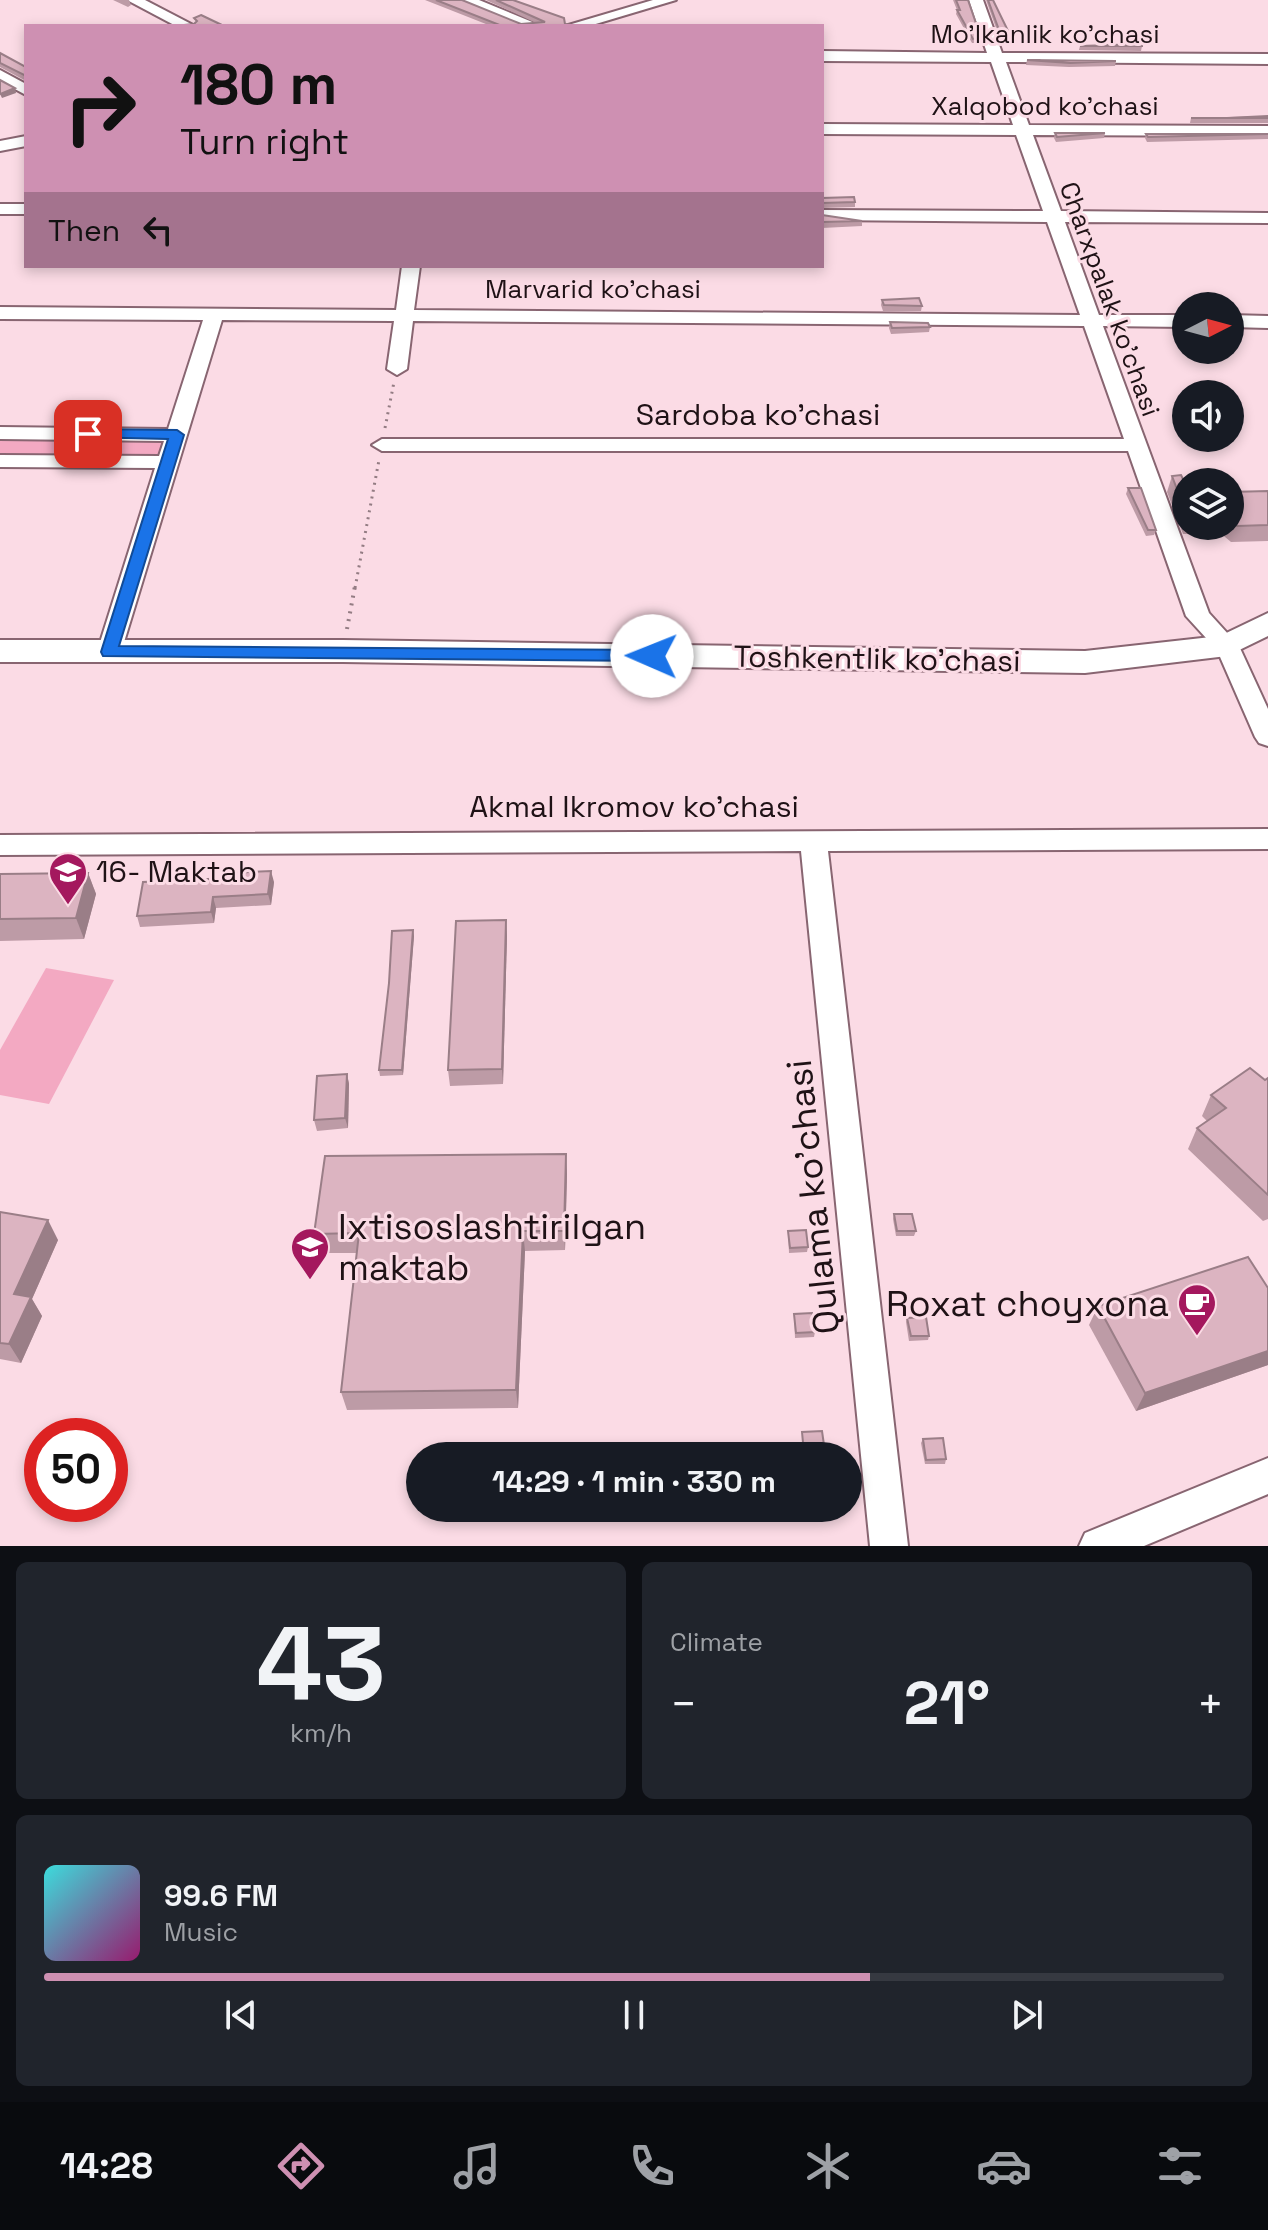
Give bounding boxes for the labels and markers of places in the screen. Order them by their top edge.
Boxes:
pin [54,400,122,468]
school or university icon: 16- Maktab [47,851,89,906]
place label: 16- Maktab [96,852,257,891]
place label: Ixtisoslashtirilgan maktab [338,1204,646,1291]
school or university icon: Ixtisoslashtirilgan maktab [289,1226,331,1281]
place label: Roxat choyxona [886,1281,1169,1327]
cafe icon: Roxat choyxona [1176,1282,1218,1337]

